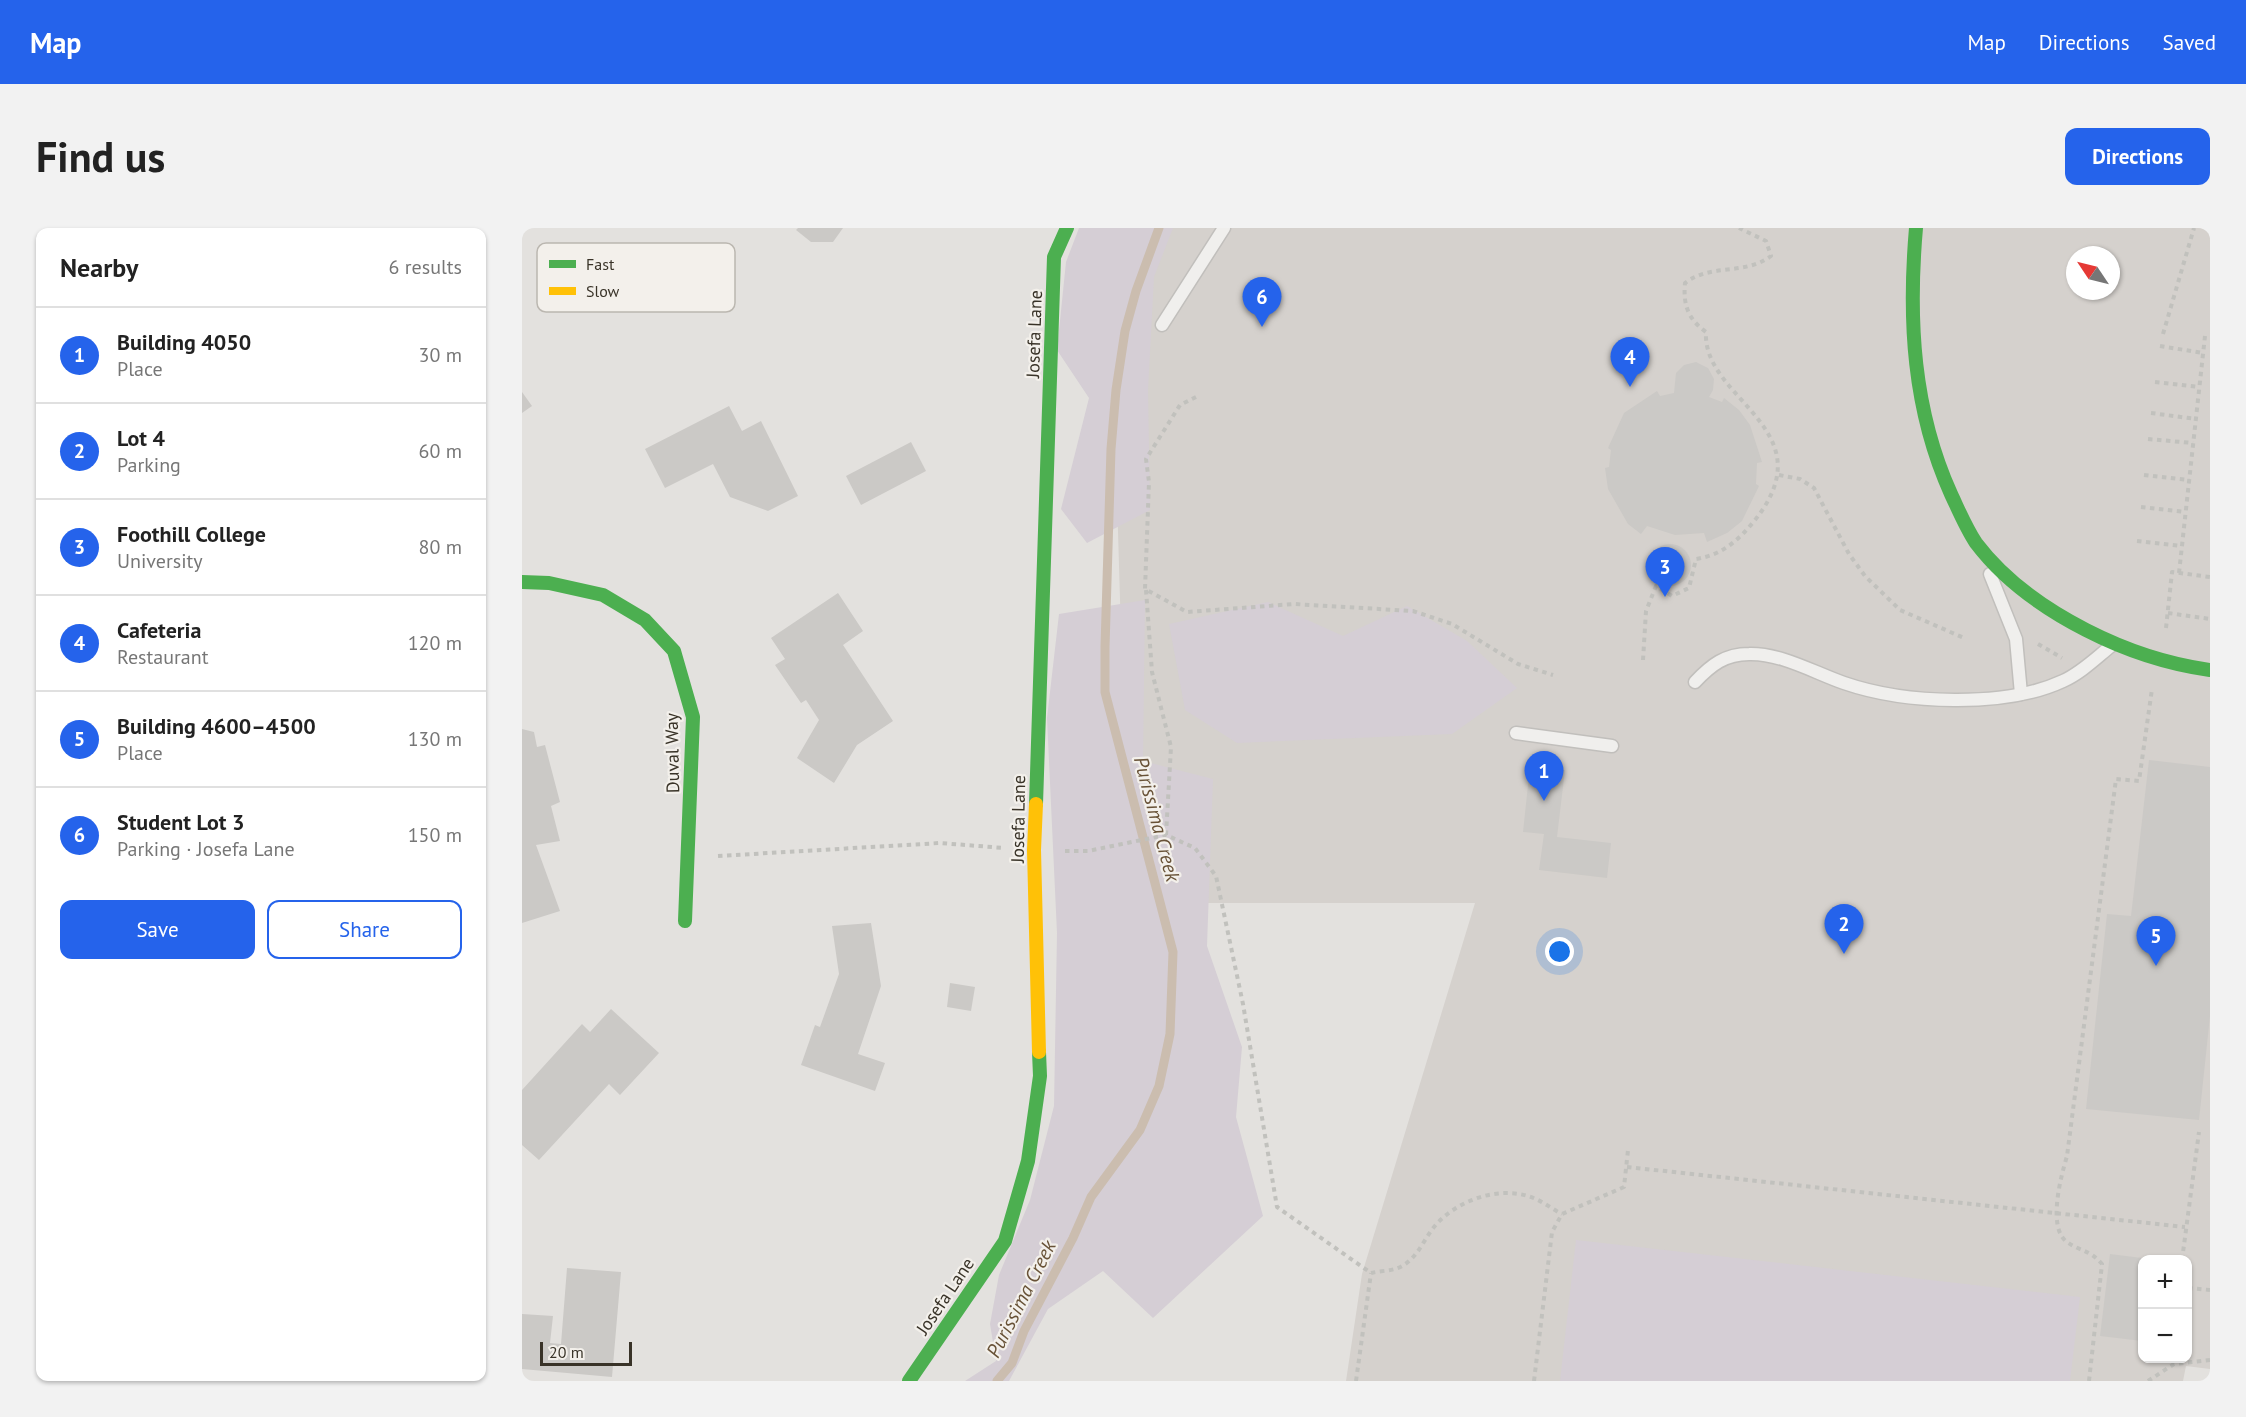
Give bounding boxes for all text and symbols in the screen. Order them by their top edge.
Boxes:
text: Map [30,24,81,61]
text: Map [1967,29,2006,56]
text: Directions [2039,29,2130,56]
text: Saved [2163,29,2216,56]
button: Directions [2065,128,2210,185]
text: Find us [36,129,165,184]
legend [537,243,735,312]
north arrow [2066,246,2120,300]
text: Nearby [60,251,138,284]
text: 6 results [389,254,462,280]
text: Fast [586,254,615,274]
pin: 6 [1242,278,1282,327]
text: Slow [586,281,620,301]
street label: Josefa Lane [1021,290,1047,379]
text: Building 4050 [117,328,251,356]
pin: 4 [1610,338,1650,387]
text: 1 [74,342,85,368]
text: 30 m [419,342,462,368]
text: Place [117,356,163,382]
text: Lot 4 [117,424,165,452]
text: 2 [74,438,85,464]
text: 60 m [419,438,462,464]
text: Parking [117,452,181,478]
text: Foothill College [117,520,266,548]
text: 3 [74,534,85,560]
text: 80 m [419,534,462,560]
text: University [117,548,203,574]
pin: 3 [1646,548,1684,597]
text: Cafeteria [117,616,201,644]
text: 4 [74,630,85,656]
text: 120 m [408,630,462,656]
text: Restaurant [117,644,208,670]
text: Building 4600–4500 [117,712,316,740]
street label: Duval Way [660,712,684,793]
text: 5 [74,726,85,752]
text: 130 m [408,726,462,752]
text: Place [117,740,163,766]
pin: 1 [1524,752,1564,801]
water label: Purissima Creek [1128,754,1186,885]
street label: Josefa Lane [1006,775,1030,864]
text: Student Lot 3 [117,808,245,836]
text: 6 [74,822,85,848]
text: 150 m [408,822,462,848]
text: Parking · Josefa Lane [117,836,295,862]
button: Save [60,900,255,959]
button: Share [267,900,462,959]
pin: 2 [1824,904,1864,954]
pin: 5 [2136,916,2176,966]
your location [1545,937,1574,966]
water label: Purissima Creek [980,1235,1062,1362]
street label: Josefa Lane [910,1253,979,1340]
map controls [2138,1255,2192,1363]
button: + [2138,1255,2192,1309]
button: − [2138,1309,2192,1363]
scale bar [540,1339,632,1366]
text: 20 m [549,1342,584,1362]

